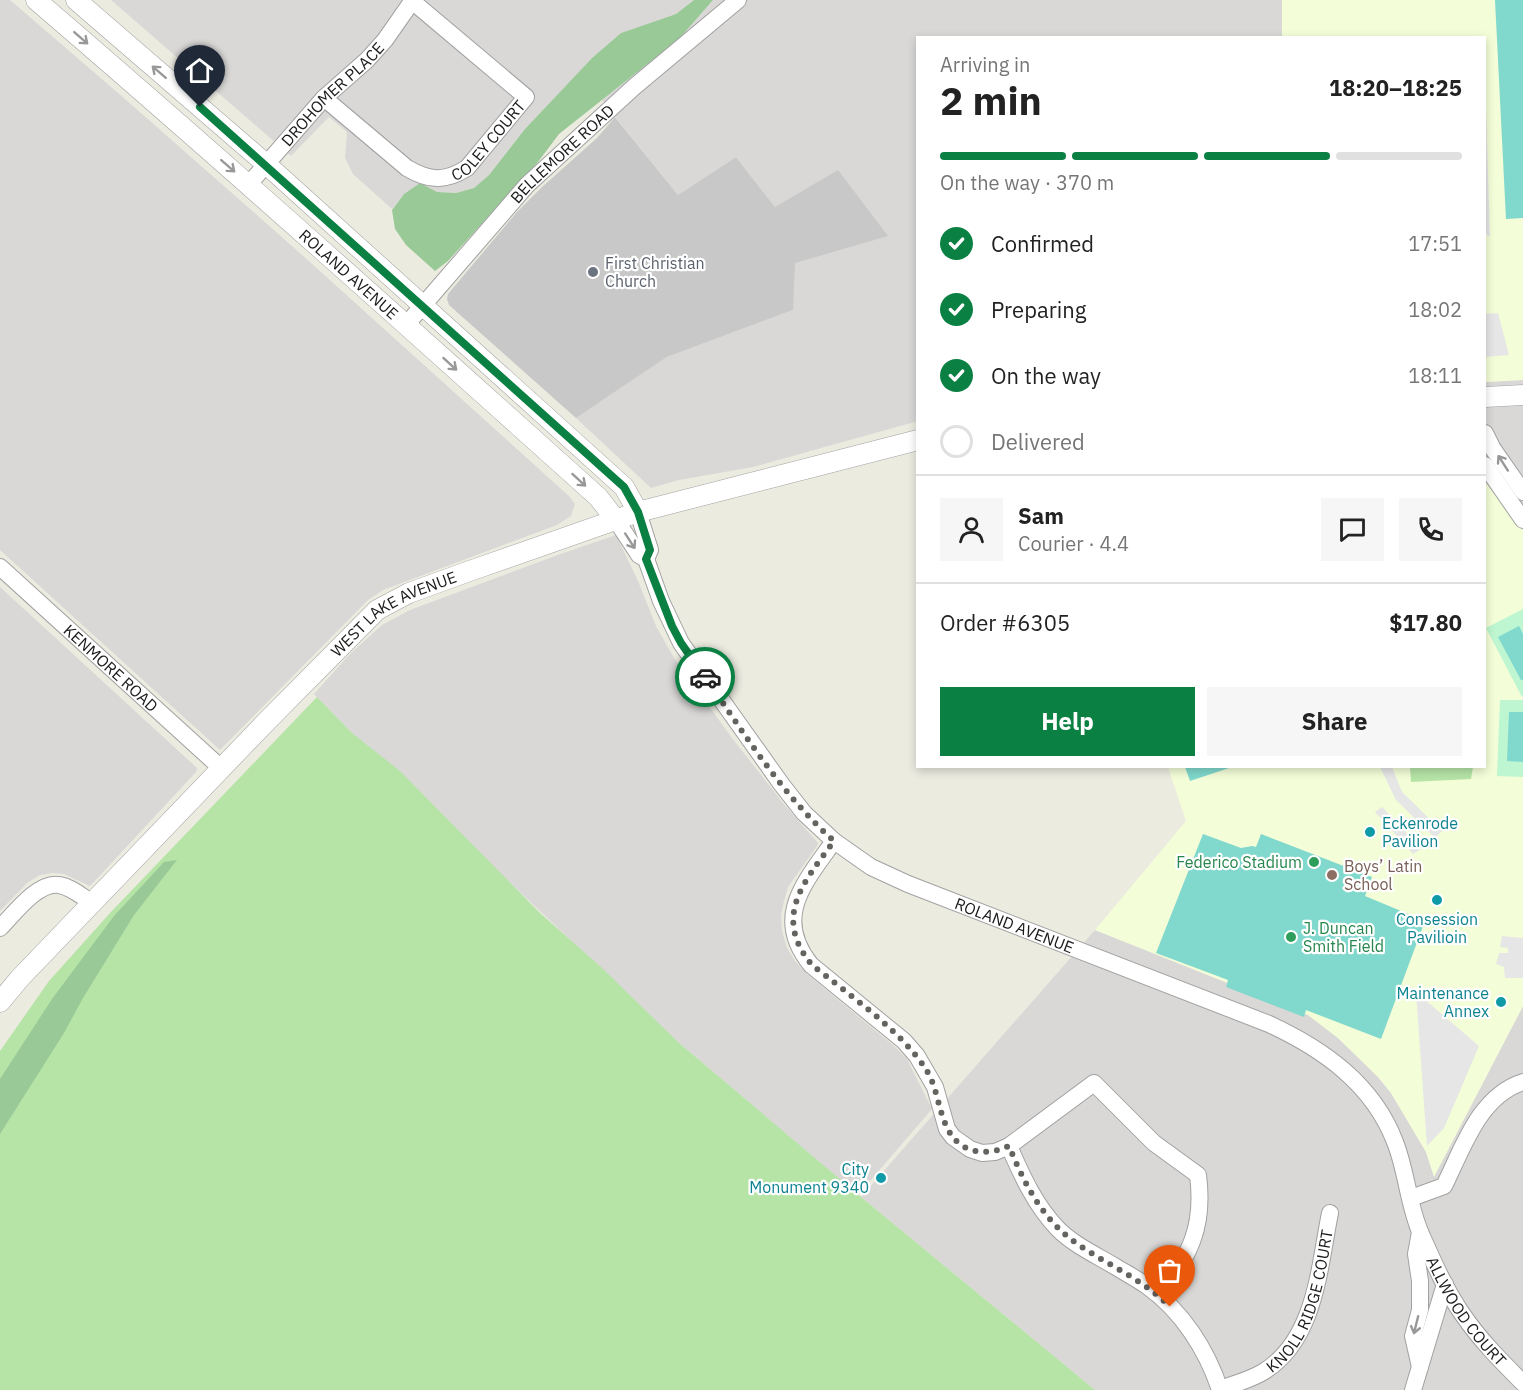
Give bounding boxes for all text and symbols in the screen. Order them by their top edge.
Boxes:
one-way arrow [73,31,88,45]
street label: DROHOMER PLACE [277,38,388,150]
pin [174,45,225,107]
text: Arriving in [940,51,1030,78]
icon: home [183,54,216,87]
one-way arrow [151,65,167,78]
text: 18:20–18:25 [1329,73,1462,102]
text: 2 min [940,75,1042,126]
street label: COLEY COURT [448,96,529,185]
street label: BELLEMORE ROAD [506,100,618,207]
one-way arrow [220,159,235,173]
text: On the way · 370 m [940,169,1114,196]
street label: ROLAND AVENUE [295,225,403,323]
icon: check [940,227,973,260]
text: Confirmed [991,229,1094,258]
text: 17:51 [1408,230,1462,257]
place label: First Christian Church [605,253,705,291]
marker: First Christian Church [586,265,600,279]
icon: check [940,293,973,326]
text: Preparing [991,295,1086,324]
text: 18:02 [1408,296,1462,323]
one-way arrow [442,357,457,371]
icon: check [940,359,973,392]
text: On the way [991,361,1101,390]
text: 18:11 [1408,362,1462,389]
text: Delivered [991,427,1085,456]
one-way arrow [1496,455,1509,472]
one-way arrow [572,473,587,487]
button: person [940,498,1003,561]
button: chat [1321,498,1384,561]
button: phone [1399,498,1462,561]
text: Sam [1018,501,1064,530]
text: Courier · 4.4 [1018,530,1129,557]
one-way arrow [624,532,636,549]
street label: WEST LAKE AVENUE [326,567,459,661]
text: Order #6305 [940,608,1070,637]
text: $17.80 [1389,608,1462,637]
street label: KENMORE ROAD [60,620,162,716]
courier [675,647,735,707]
icon: car [689,661,722,694]
button: Help [940,687,1195,756]
button: Share [1207,687,1462,756]
place label: Eckenrode Pavilion [1382,813,1458,851]
marker: Eckenrode Pavilion [1363,825,1377,839]
place label: Federico Stadium [1176,852,1302,872]
marker: Federico Stadium [1307,855,1321,869]
place label: Boys’ Latin School [1344,856,1422,894]
marker: Boys’ Latin School [1325,868,1339,882]
street label: ROLAND AVENUE [952,893,1077,957]
marker: Consession Pavilioin [1430,893,1444,907]
place label: Consession Pavilioin [1396,909,1478,947]
place label: J. Duncan Smith Field [1303,918,1384,956]
marker: J. Duncan Smith Field [1284,930,1298,944]
place label: Maintenance Annex [1397,983,1489,1021]
marker: Maintenance Annex [1494,995,1508,1009]
place label: City Monument 9340 [749,1159,869,1197]
marker: City Monument 9340 [874,1171,888,1185]
street label: KNOLL RIDGE COURT [1262,1228,1337,1377]
pin [1144,1245,1195,1307]
street label: ALLWOOD COURT [1422,1253,1511,1370]
icon: bag [1153,1254,1186,1287]
one-way arrow [1409,1315,1421,1334]

